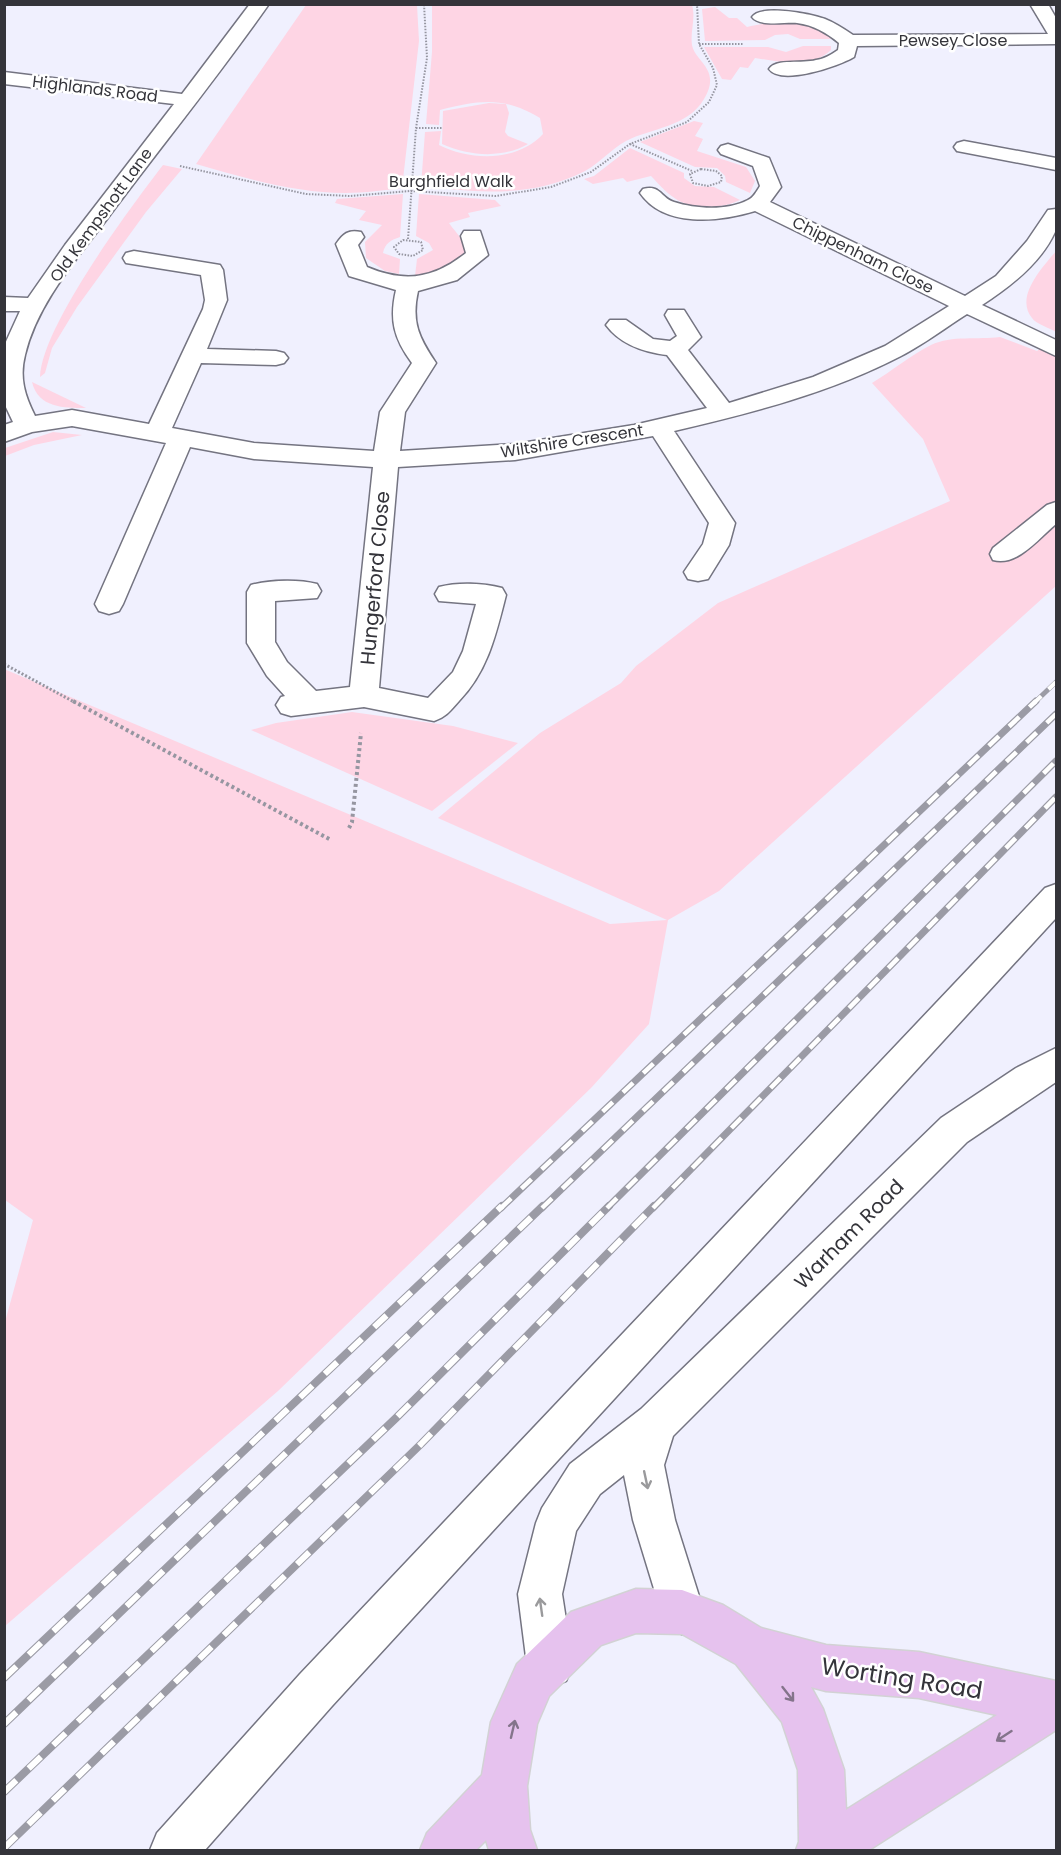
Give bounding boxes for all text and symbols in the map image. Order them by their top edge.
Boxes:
street label: Pewsey Close [899,29,1007,52]
street label: Highlands Road [31,70,159,108]
street label: Old Kempshott Lane [44,143,158,287]
street label: Burghfield Walk [389,170,514,193]
street label: Chippenham Close [788,211,938,299]
street label: Wiltshire Crescent [499,418,645,464]
street label: Hungerford Close [353,490,397,666]
street label: Warham Road [788,1173,910,1295]
one-way arrow [641,1470,652,1489]
one-way arrow [536,1598,547,1618]
street label: Worting Road [819,1649,985,1707]
one-way arrow [782,1686,795,1702]
one-way arrow [508,1719,520,1738]
one-way arrow [996,1730,1013,1742]

